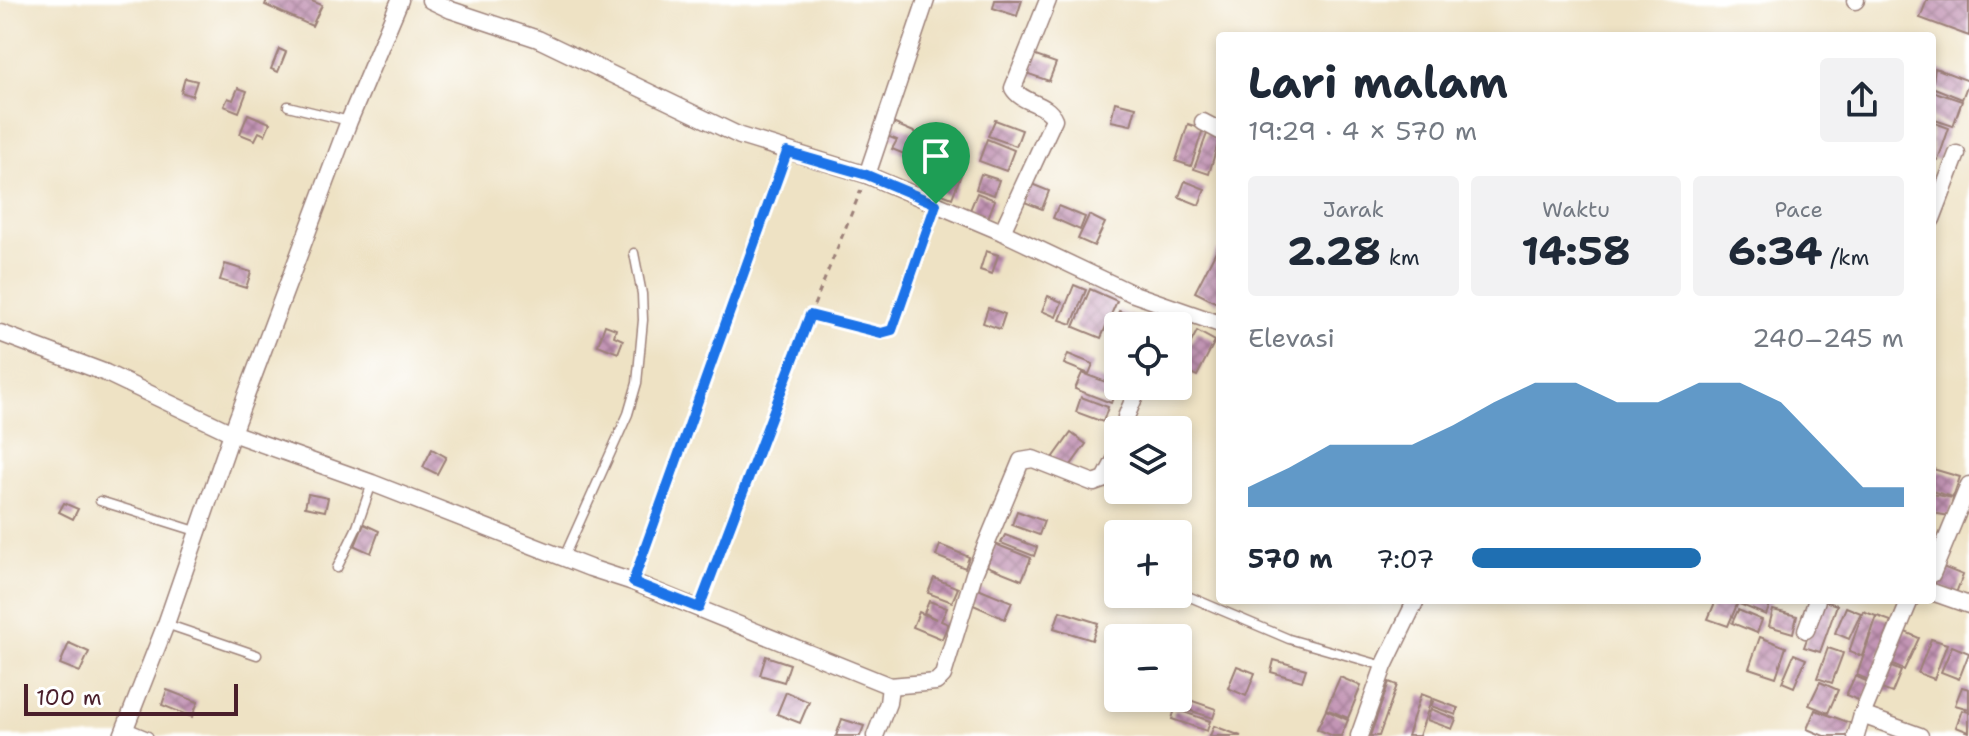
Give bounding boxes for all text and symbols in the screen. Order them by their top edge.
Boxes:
text: Lari malam [1248,53,1508,112]
button: share [1820,58,1904,142]
text: 19:29 · 4 × 570 m [1248,113,1477,148]
pin [902,122,970,204]
icon: arrive [914,134,958,178]
text: Jarak [1323,195,1384,224]
text: Waktu [1542,195,1610,224]
text: Pace [1774,195,1823,224]
text: 2.28 [1287,224,1381,278]
text: 14:58 [1521,224,1631,278]
text: 6:34 [1728,224,1823,278]
text: km [1381,243,1420,272]
text: /km [1823,243,1869,272]
map controls [1104,312,1192,712]
button: locate [1104,312,1192,400]
text: Elevasi [1248,320,1335,355]
text: 240–245 m [1752,320,1904,355]
button: layers [1104,416,1192,504]
button: + [1104,520,1192,608]
text: 570 m [1248,541,1333,576]
text: 7:07 [1376,541,1434,576]
button: − [1104,624,1192,712]
scale bar [24,680,238,716]
text: 100 m [36,683,102,712]

